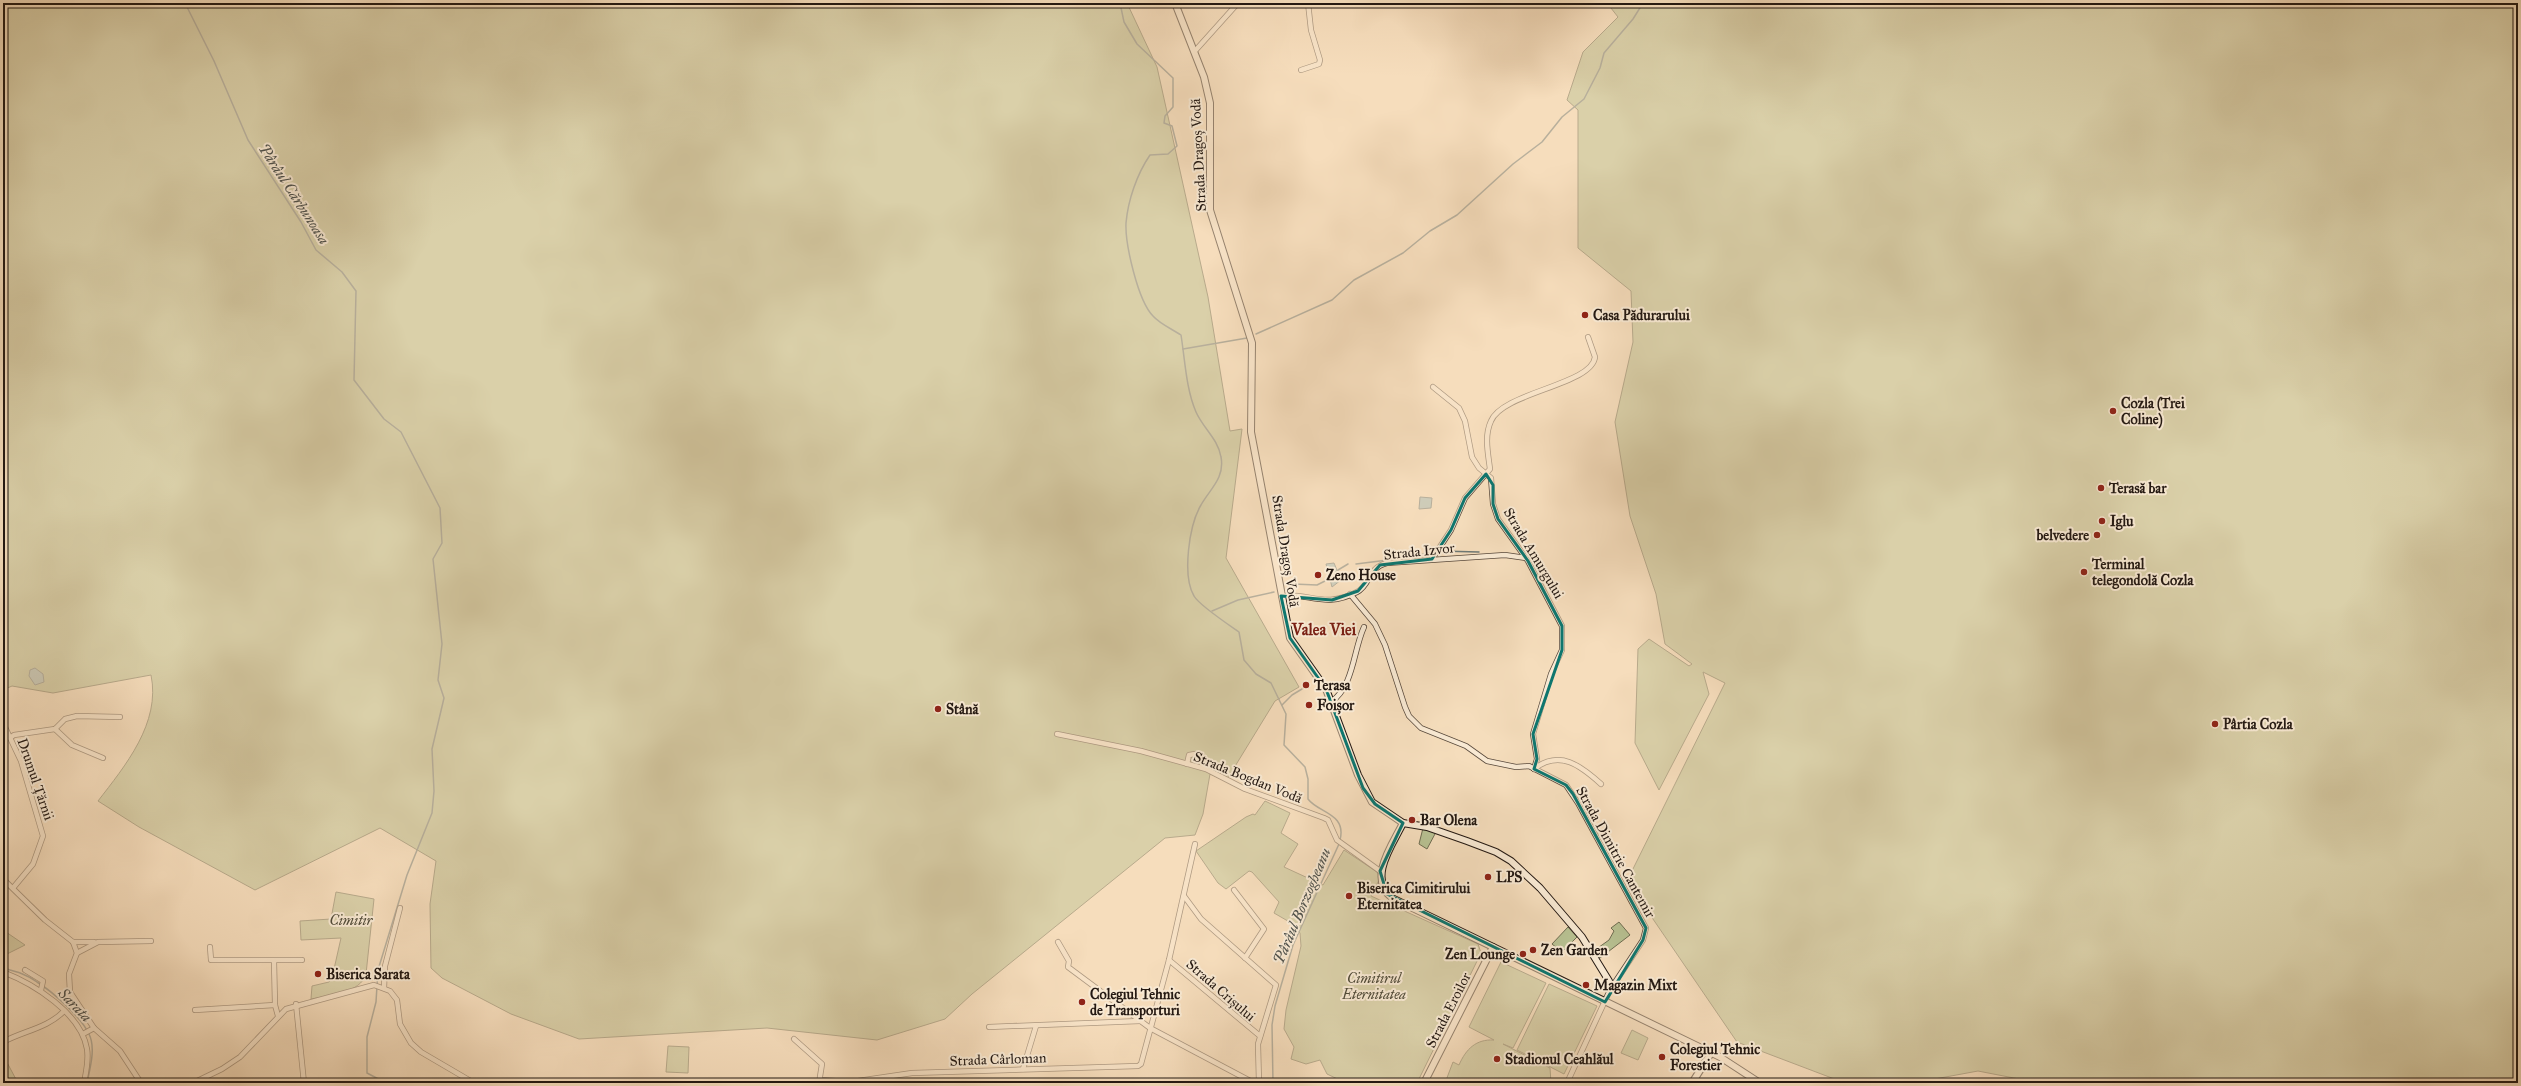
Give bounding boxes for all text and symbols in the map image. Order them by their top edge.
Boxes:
street label: Strada Dragoș Vodă [1187,98,1210,212]
water label: Pârâul Cărbunoasa [255,140,333,248]
place label: Casa Pădurarului [1593,307,1690,324]
marker: Casa Pădurarului [1580,310,1590,320]
place label: Cozla (Trei Coline) [2121,395,2185,429]
marker: Cozla (Trei Coline) [2108,406,2118,416]
place label: Terasă bar [2108,480,2167,497]
marker: Terasă bar [2096,483,2106,493]
street label: Strada Dragoș Vodă [1268,494,1303,608]
street label: Strada Amurgului [1500,505,1567,602]
place label: Iglu [2110,513,2134,531]
marker: Iglu [2097,516,2107,526]
place label: belvedere [2036,527,2089,544]
marker: belvedere [2092,530,2102,540]
street label: Strada Izvor [1383,539,1456,564]
place label: Terminal telegondolă Cozla [2091,556,2194,590]
place label: Zeno House [1326,567,1396,584]
marker: Terminal telegondolă Cozla [2079,567,2089,577]
marker: Zeno House [1313,570,1323,580]
district label: Valea Viei [1291,620,1357,639]
place label: Terasa [1313,677,1352,694]
marker: Terasa [1301,680,1311,690]
place label: Foișor [1317,697,1355,715]
marker: Foișor [1304,700,1314,710]
place label: Stână [946,701,979,718]
marker: Stână [933,704,943,714]
place label: Pârtia Cozla [2223,716,2294,733]
marker: Pârtia Cozla [2210,719,2220,729]
street label: Drumul Țărnii [14,736,58,823]
street label: Strada Bogdan Vodă [1191,748,1305,807]
street label: Strada Dimitrie Cantemir [1572,783,1659,922]
place label: Bar Olena [1420,812,1478,829]
marker: Bar Olena [1407,815,1417,825]
water label: Pârâul Borzogheanu [1269,845,1335,967]
place label: LPS [1496,869,1522,886]
marker: LPS [1483,872,1493,882]
place label: Biserica Cimitirului Eternitatea [1357,880,1471,913]
marker: Biserica Cimitirului Eternitatea [1344,891,1354,901]
park label: Cimitir [330,912,374,929]
place label: Zen Garden [1541,942,1608,959]
marker: Zen Garden [1528,945,1538,955]
place label: Zen Lounge [1445,946,1515,964]
marker: Zen Lounge [1518,949,1528,959]
street label: Strada Crișului [1183,956,1259,1025]
place label: Biserica Sarata [326,966,411,983]
marker: Biserica Sarata [313,969,323,979]
street label: Strada Eroilor [1422,969,1475,1051]
park label: Cimitirul Eternitatea [1341,970,1406,1003]
place label: Magazin Mixt [1594,977,1677,995]
marker: Magazin Mixt [1581,980,1591,990]
water label: Sarata [54,984,95,1026]
place label: Colegiul Tehnic de Transporturi [1090,986,1180,1020]
marker: Colegiul Tehnic de Transporturi [1077,997,1087,1007]
place label: Colegiul Tehnic Forestier [1670,1041,1760,1074]
street label: Strada Cârloman [949,1049,1047,1070]
place label: Stadionul Ceahlăul [1505,1051,1615,1068]
marker: Colegiul Tehnic Forestier [1657,1052,1667,1062]
marker: Stadionul Ceahlăul [1492,1054,1502,1064]

